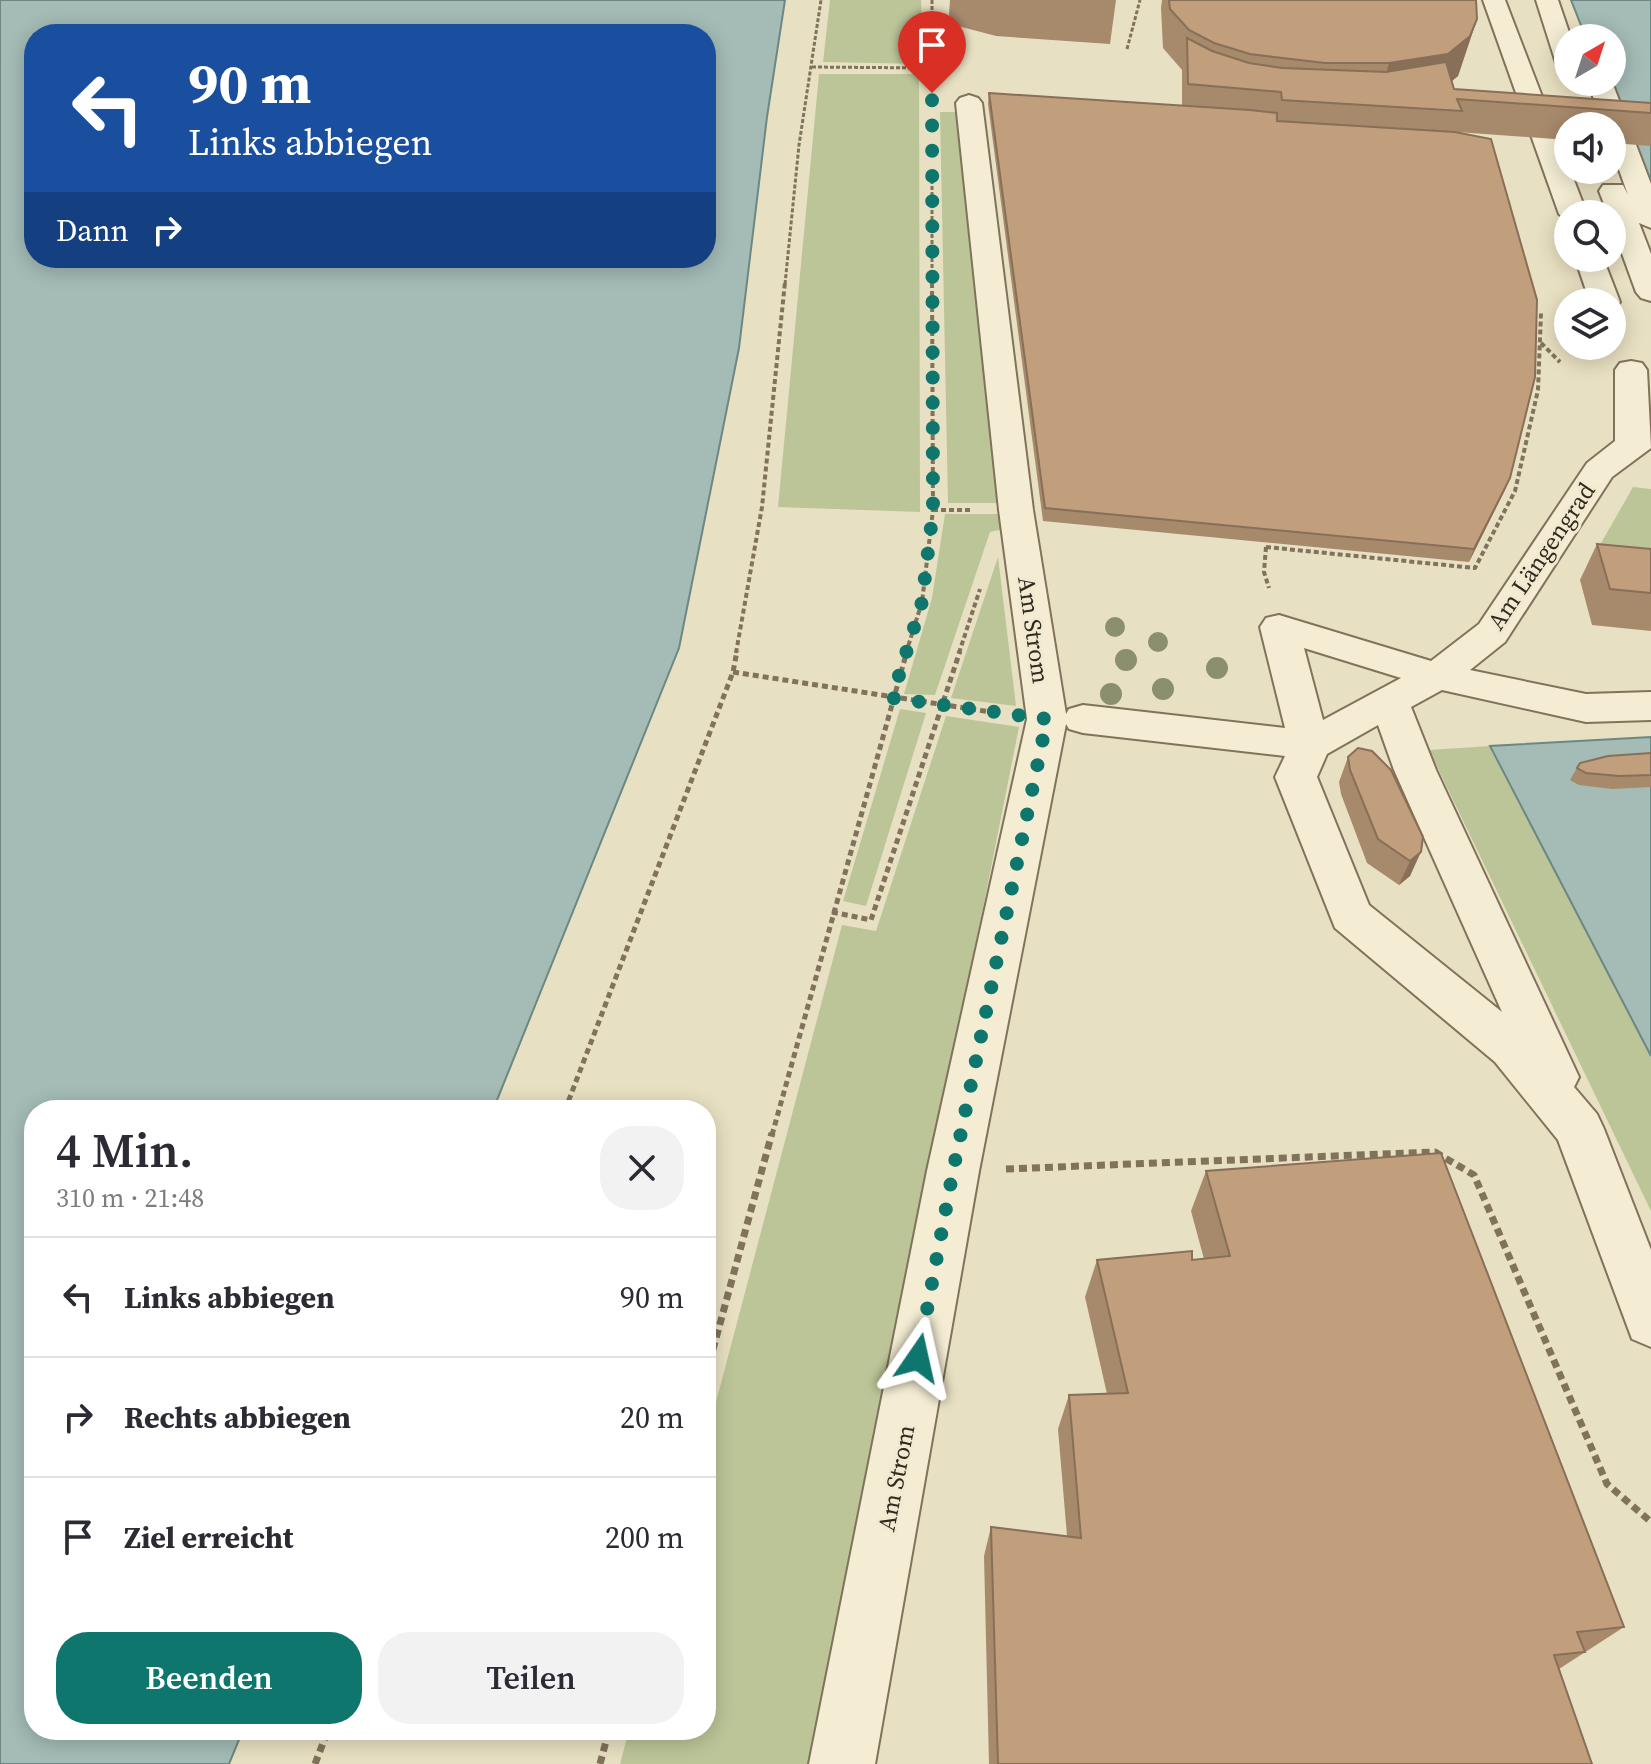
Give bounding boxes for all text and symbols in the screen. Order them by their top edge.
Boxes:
pin [898,11,966,93]
icon: arrive [910,23,954,67]
north arrow [1554,24,1626,96]
map controls [1554,24,1626,360]
text: 90 m [188,45,311,122]
icon: left [56,56,160,160]
button: sound [1554,112,1626,184]
text: Links abbiegen [188,118,432,167]
button: search [1554,200,1626,272]
icon: right [145,208,189,252]
text: Dann [56,210,129,251]
button: layers [1554,288,1626,360]
street label: Am Längengrad [1479,475,1603,636]
street label: Am Strom [1010,574,1058,686]
text: 4 Min. [56,1117,193,1183]
button: close [600,1126,684,1210]
text: 310 m · 21:48 [56,1180,204,1216]
icon: left [56,1275,100,1319]
text: Links abbiegen [124,1277,335,1318]
text: 90 m [620,1277,684,1318]
position arrow [876,1316,960,1400]
icon: right [56,1395,100,1439]
text: Rechts abbiegen [124,1397,351,1438]
text: 20 m [620,1397,684,1438]
street label: Am Strom [870,1422,922,1534]
icon: arrive [56,1515,100,1559]
text: Ziel erreicht [124,1517,293,1558]
text: 200 m [605,1517,684,1558]
button: Beenden [56,1632,362,1724]
button: Teilen [378,1632,684,1724]

